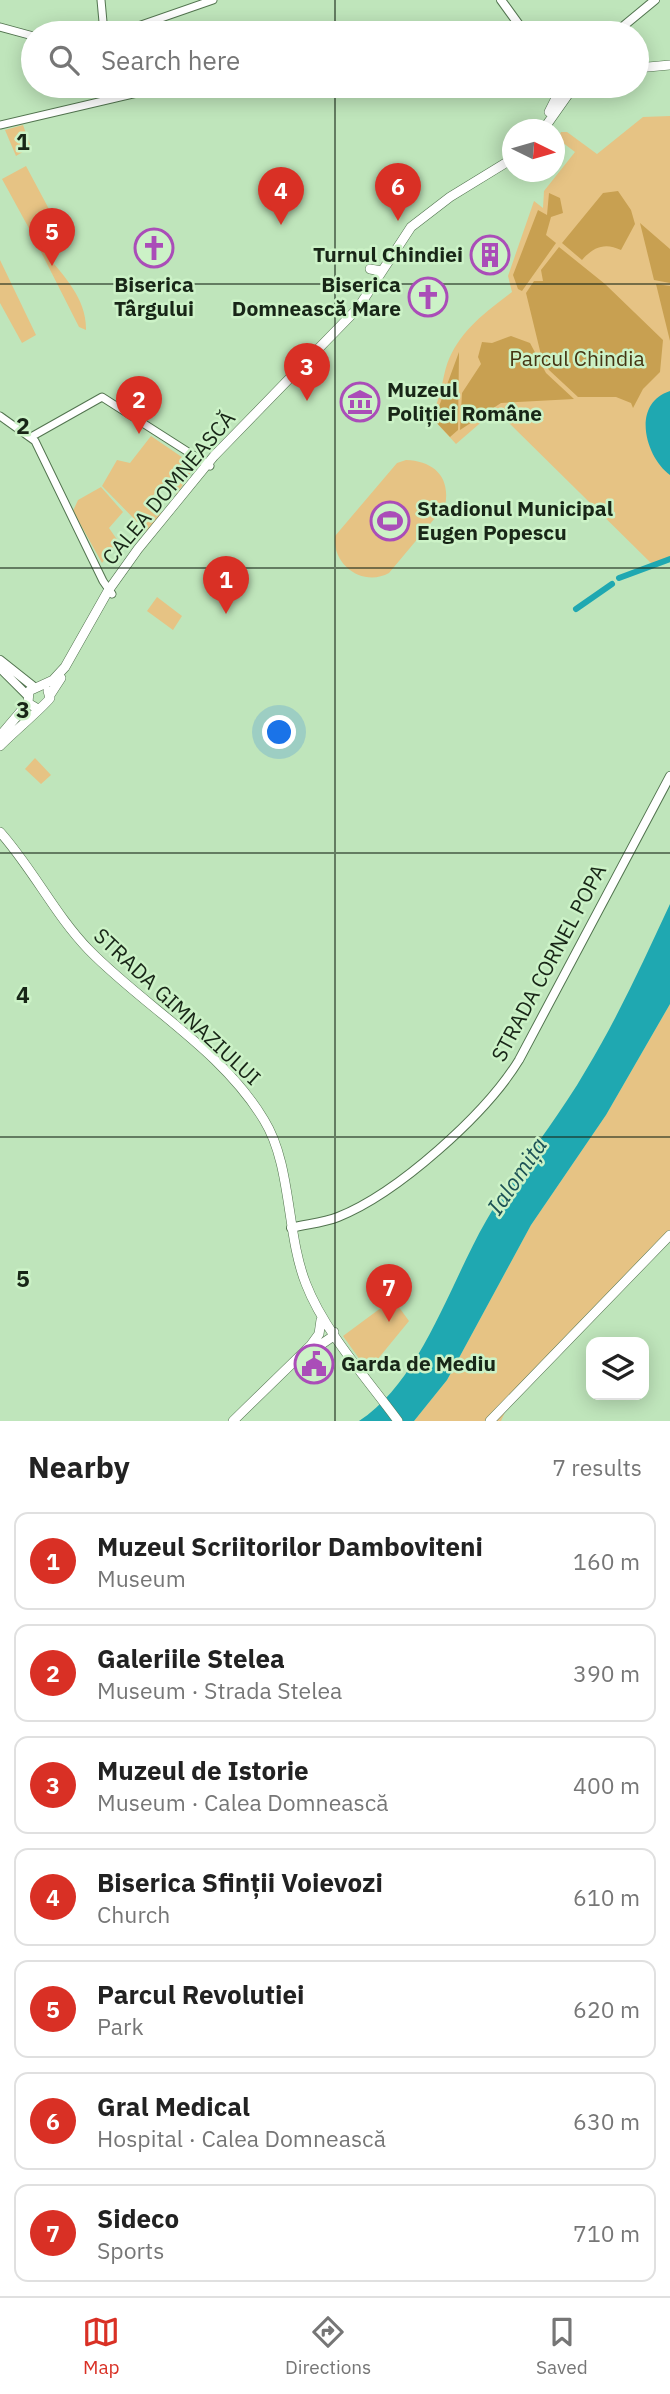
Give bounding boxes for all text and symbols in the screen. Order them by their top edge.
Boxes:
search box [21,21,649,98]
icon: search [45,41,83,79]
text: Search here [101,43,240,77]
north arrow [502,119,565,182]
text: 1 [16,126,30,156]
pin: 6 [375,163,421,221]
pin: 4 [258,167,304,225]
pin: 5 [29,208,75,266]
church icon: Biserica Târgului [133,227,175,269]
building icon: Turnul Chindiei [469,234,511,276]
place label: Turnul Chindiei [313,240,463,268]
place label: Biserica Târgului [114,270,194,322]
place label: Biserica Domnească Mare [232,270,401,322]
church icon: Biserica Domnească Mare [407,276,449,318]
pin: 3 [284,343,330,401]
park label: Parcul Chindia [509,344,645,372]
place label: Muzeul Poliției Române [387,375,542,427]
pin: 2 [116,376,162,434]
museum icon: Muzeul Poliției Române [339,381,381,423]
street label: CALEA DOMNEASCĂ [95,404,241,570]
text: 2 [16,410,30,440]
place label: Stadionul Municipal Eugen Popescu [417,494,613,546]
sports icon: Stadionul Municipal Eugen Popescu [369,500,411,542]
pin: 1 [203,556,249,614]
text: 3 [16,694,30,724]
your location [262,715,296,749]
street label: STRADA CORNEL POPA [484,859,612,1066]
street label: STRADA GIMNAZIULUI [88,921,267,1091]
text: 4 [16,979,30,1009]
water label: Ialomița [479,1131,553,1220]
text: 5 [16,1263,30,1293]
pin: 7 [366,1264,412,1322]
map controls [586,1337,649,1400]
button: layers [586,1337,649,1400]
public building icon: Garda de Mediu [293,1343,335,1385]
place label: Garda de Mediu [341,1349,496,1377]
text: Nearby [28,1447,130,1486]
text: 7 results [552,1452,642,1482]
text: Muzeul Scriitorilor Damboviteni [97,1529,483,1563]
text: 1 [46,1546,60,1576]
text: 160 m [573,1546,640,1576]
text: Museum [97,1563,186,1593]
text: Galeriile Stelea [97,1641,285,1675]
text: 2 [46,1658,60,1688]
text: 390 m [573,1658,640,1688]
text: Museum · Strada Stelea [97,1675,342,1705]
text: Muzeul de Istorie [97,1753,309,1787]
text: 3 [46,1770,60,1800]
text: 400 m [573,1770,640,1800]
text: Museum · Calea Domnească [97,1787,389,1817]
text: Biserica Sfinții Voievozi [97,1865,383,1899]
text: 4 [46,1882,60,1912]
text: 610 m [573,1882,640,1912]
text: Church [97,1899,170,1929]
text: Parcul Revolutiei [97,1977,305,2011]
text: 5 [46,1994,60,2024]
text: 620 m [573,1994,640,2024]
text: Park [97,2011,144,2041]
text: Gral Medical [97,2089,250,2123]
text: 6 [46,2106,60,2136]
text: 630 m [573,2106,640,2136]
text: Hospital · Calea Domnească [97,2123,386,2153]
text: Sideco [97,2201,179,2235]
text: 7 [46,2218,60,2248]
text: 710 m [573,2218,640,2248]
text: Sports [97,2235,164,2265]
tab: Map [82,2313,120,2379]
tab: Directions [285,2313,371,2379]
tab: Saved [536,2313,588,2379]

